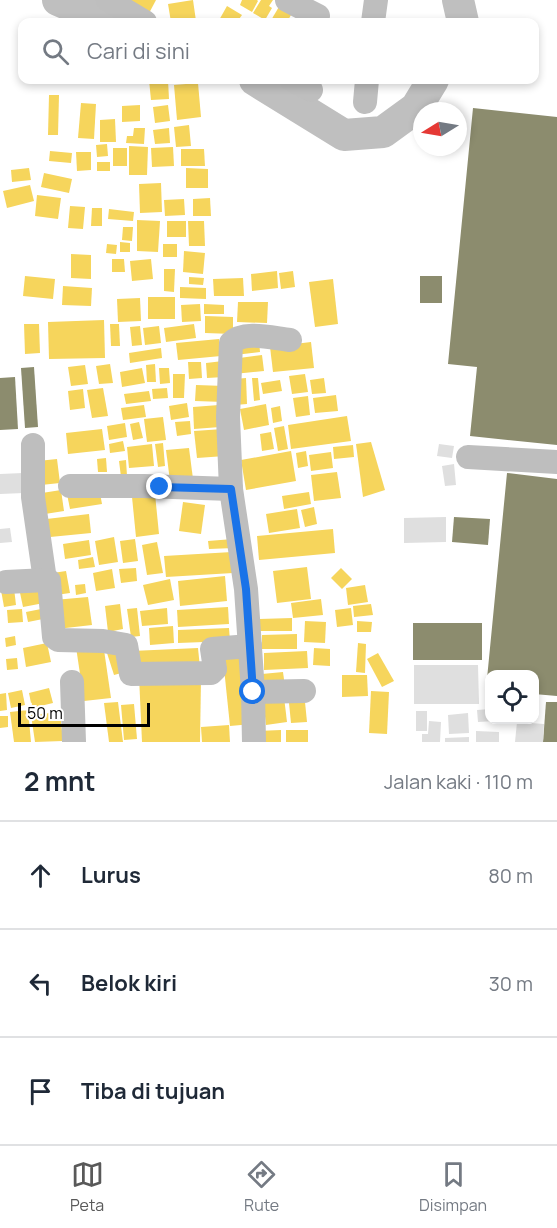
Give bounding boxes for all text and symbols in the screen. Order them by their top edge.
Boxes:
search box [18,18,539,84]
icon: search [39,35,72,68]
text: Cari di sini [87,36,190,66]
north arrow [413,102,467,156]
route end [146,473,172,499]
map controls [485,670,539,724]
button: locate [485,670,539,724]
route start [239,678,265,704]
scale bar [18,700,150,728]
text: 50 m [27,702,63,724]
text: 2 mnt [24,763,96,799]
text: Jalan kaki · 110 m [384,768,533,795]
icon: ahead [24,859,57,892]
text: Lurus [81,860,141,890]
text: 80 m [488,862,533,889]
icon: left [24,967,57,1000]
text: Belok kiri [81,968,177,998]
text: 30 m [489,970,533,997]
icon: arrive [24,1075,57,1108]
text: Tiba di tujuan [81,1076,225,1106]
tab: Peta [70,1158,104,1216]
tab: Rute [244,1158,279,1216]
tab: Disimpan [419,1158,487,1216]

